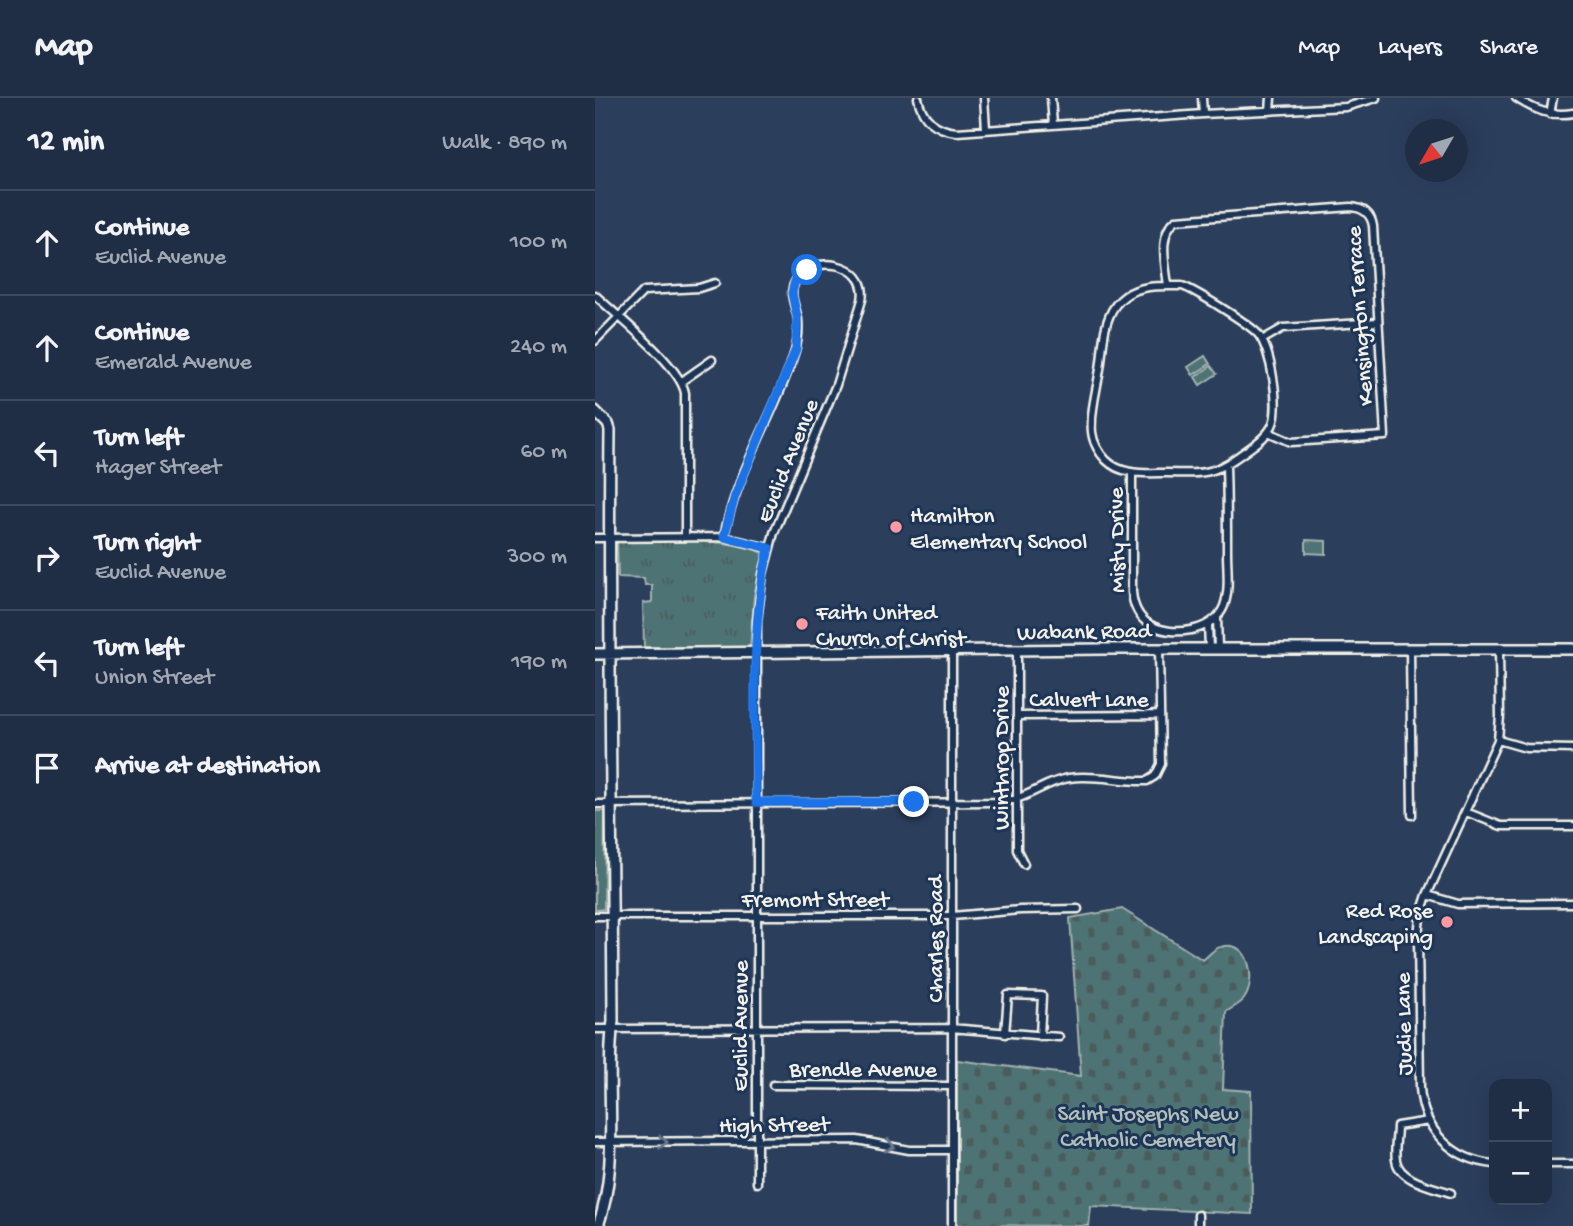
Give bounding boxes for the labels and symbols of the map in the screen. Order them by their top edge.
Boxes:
north arrow [1405,119,1468,182]
street label: Kensington Terrace [1342,224,1381,407]
route start [791,254,822,285]
street label: Euclid Avenue [752,394,827,527]
street label: Misty Drive [1104,486,1133,593]
place label: Hamilton Elementary School [910,504,1087,557]
marker: Hamilton Elementary School [888,519,904,535]
place label: Faith United Church of Christ [815,601,967,654]
marker: Faith United Church of Christ [794,616,810,632]
street label: Wabank Road [1017,619,1153,648]
street label: Winthrop Drive [990,685,1017,830]
street label: Calvert Lane [1029,688,1150,715]
route end [898,786,929,817]
street label: Charles Road [924,874,951,1002]
street label: Fremont Street [740,888,890,915]
place label: Red Rose Landscaping [1318,899,1434,952]
marker: Red Rose Landscaping [1439,914,1455,930]
street label: Euclid Avenue [729,959,756,1092]
street label: Judie Lane [1391,971,1420,1076]
street label: Brendle Avenue [788,1058,938,1085]
park label: Saint Josephs New Catholic Cemetery [1058,1102,1239,1155]
street label: High Street [719,1112,831,1141]
one-way arrow [658,1134,669,1150]
one-way arrow [884,1138,896,1152]

